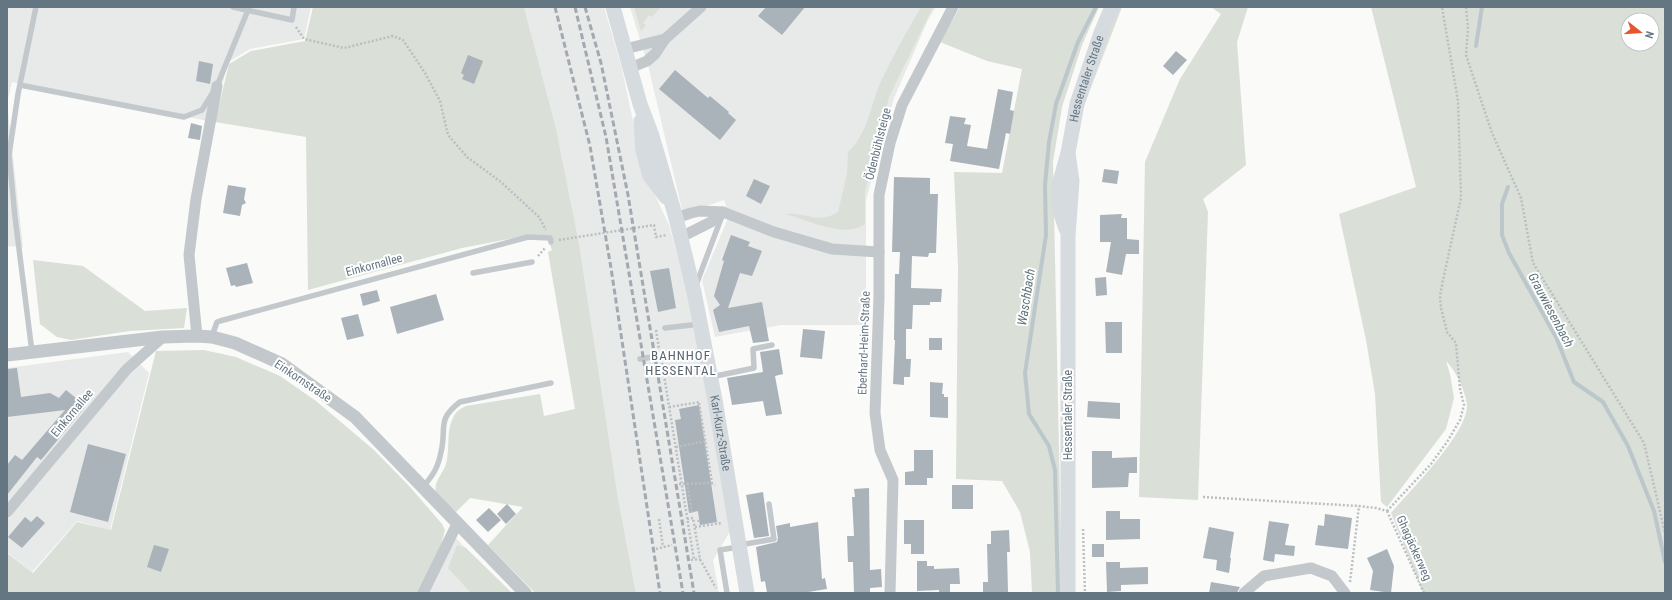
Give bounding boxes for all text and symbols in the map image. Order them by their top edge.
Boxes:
north arrow [1620,12,1660,52]
text: N [1642,30,1656,40]
street label: Hessentaler Straße [1067,33,1107,123]
street label: Ödenbühlsteige [861,106,894,182]
street label: Einkornallee [344,251,404,279]
water label: Waschbach [1014,268,1038,326]
water label: Grauwiesenbach [1525,270,1577,350]
street label: Eberhard-Heim-Straße [855,290,873,395]
district label: BAHNHOF HESSENTAL [645,348,717,378]
street label: Einkornstraße [272,357,334,405]
street label: Hessentaler Straße [1061,369,1075,460]
street label: Einkornallee [48,386,96,440]
street label: Karl-Kurz-Straße [707,394,734,472]
street label: Ghagäckerweg [1393,513,1435,583]

